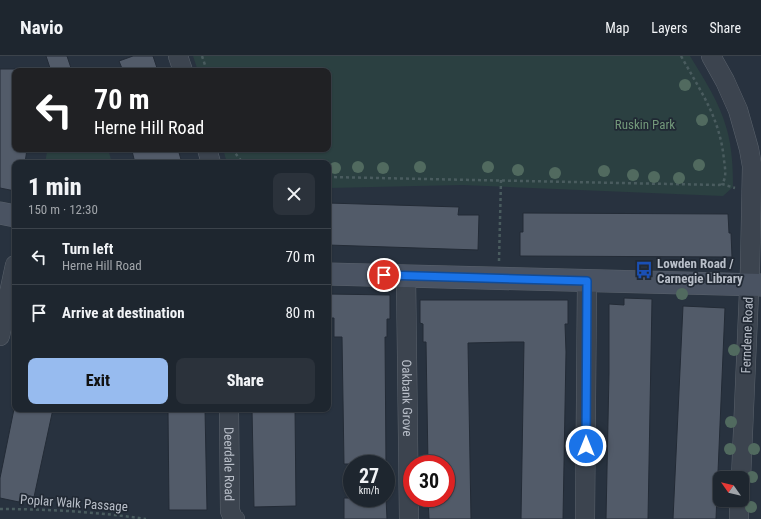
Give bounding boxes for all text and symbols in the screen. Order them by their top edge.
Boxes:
text: Navio [20,16,63,39]
text: Map [605,20,629,36]
text: Layers [651,20,688,36]
text: Share [710,20,741,36]
text: 70 m [94,83,150,116]
icon: left [28,84,80,136]
text: Herne Hill Road [94,117,204,138]
park label: Ruskin Park [615,117,675,132]
text: 1 min [28,173,82,201]
button: close [273,173,315,215]
text: 150 m · 12:30 [28,202,98,217]
text: Turn left [62,240,113,258]
icon: left [28,246,50,268]
text: 70 m [285,248,315,266]
place label: Lowden Road / Carnegie Library [657,256,743,286]
text: Herne Hill Road [62,258,142,273]
pin [367,258,401,292]
bus stop icon: Lowden Road / Carnegie Library [634,260,654,280]
icon: arrive [373,264,395,286]
street label: Ferndene Road [738,297,756,373]
icon: arrive [28,302,50,324]
text: Arrive at destination [62,304,185,322]
text: 80 m [285,304,315,322]
button: Exit [28,358,168,404]
button: Share [176,358,315,404]
street label: Oakbank Grove [400,359,415,437]
position arrow [565,425,607,467]
street label: Deerdale Road [222,427,237,501]
speed limit sign: 30 [403,455,455,507]
text: 27 [359,464,379,488]
north arrow [713,471,749,507]
map controls [713,471,749,507]
text: km/h [359,485,379,496]
street label: Poplar Walk Passage [20,492,128,514]

